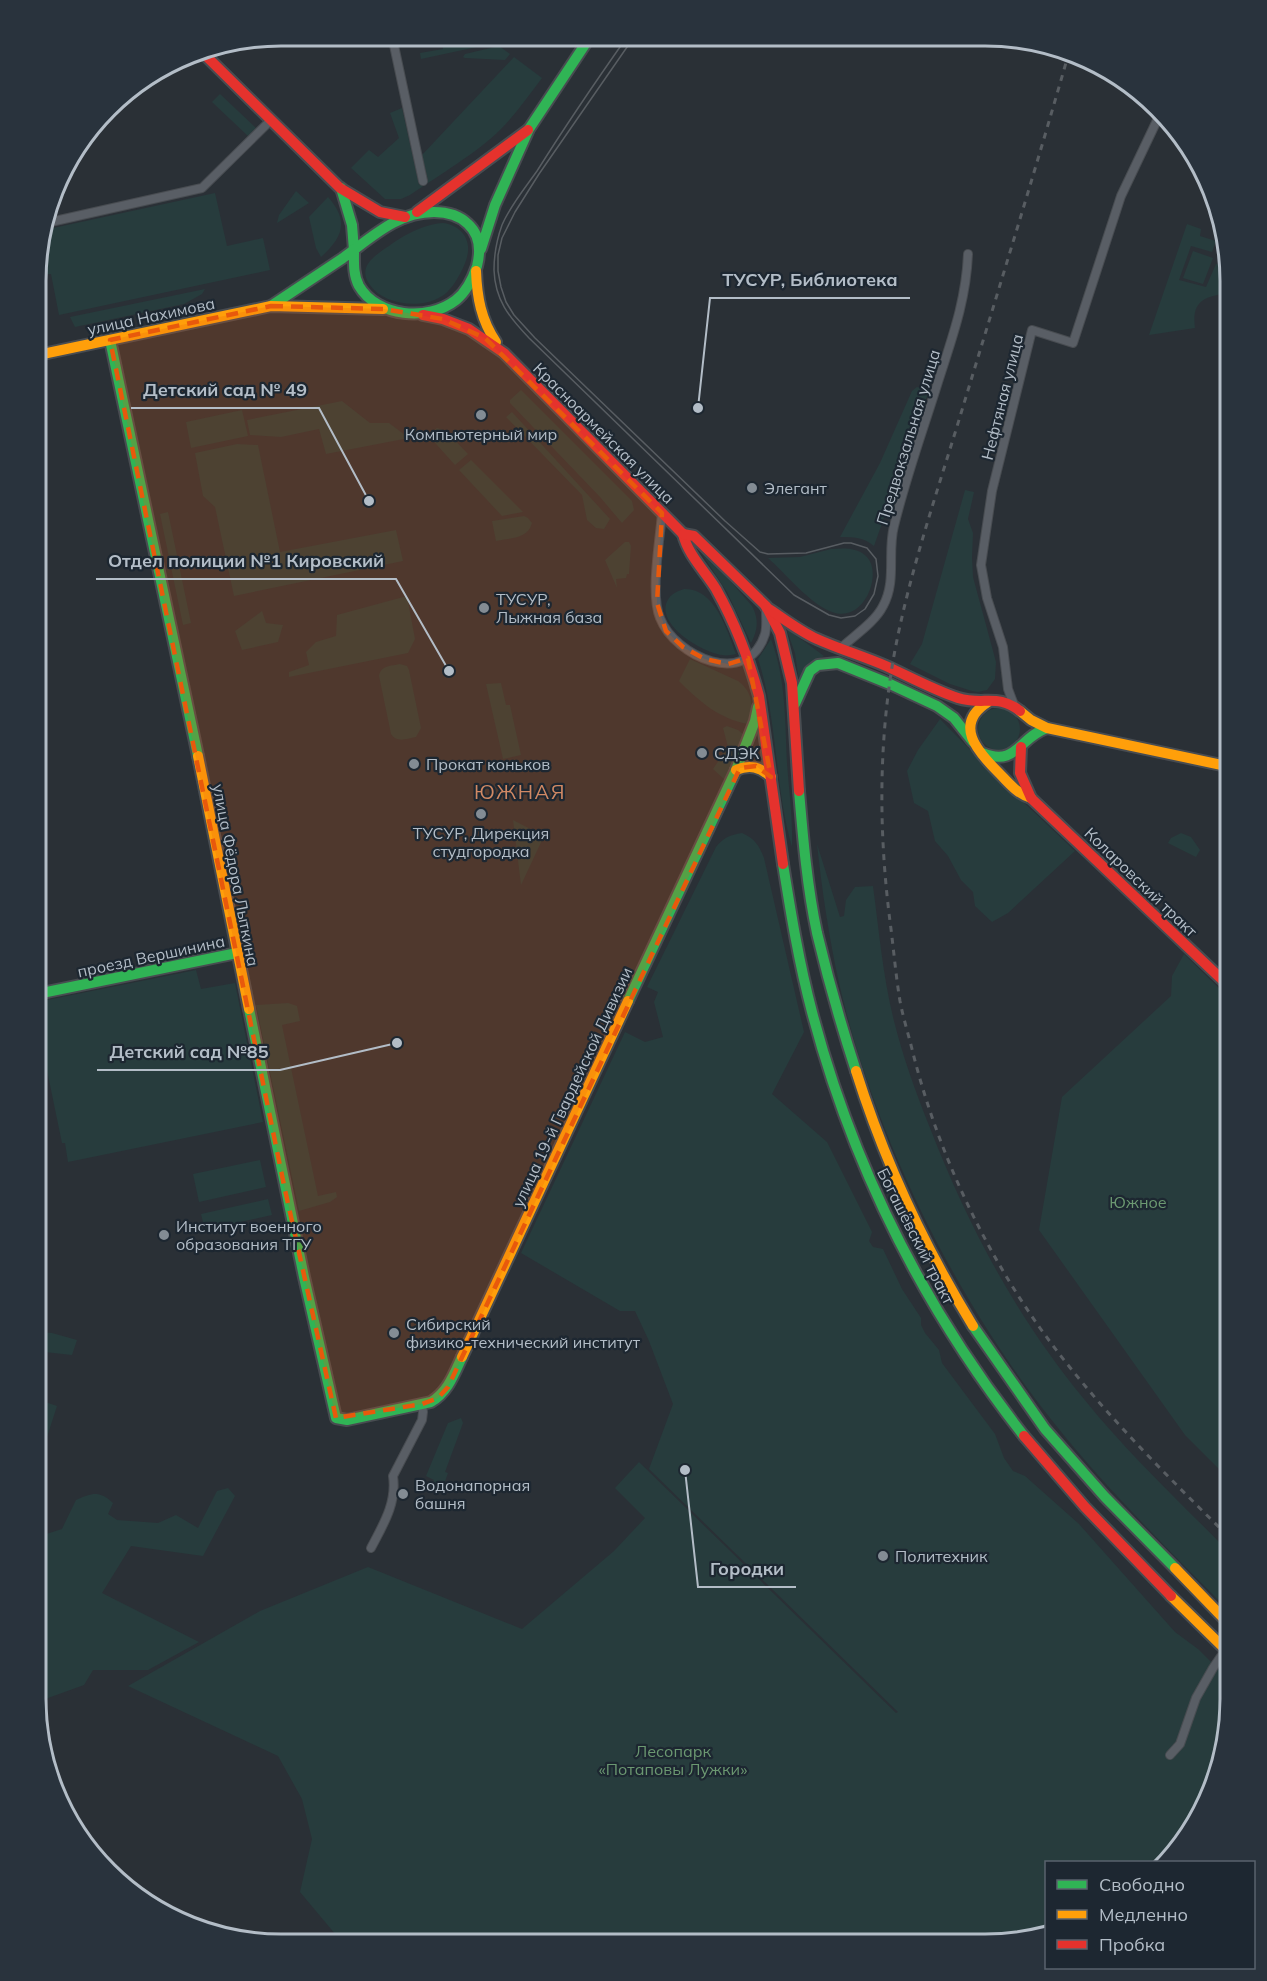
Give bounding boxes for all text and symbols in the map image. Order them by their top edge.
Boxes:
callout: ТУСУР, Библиотека [710,262,910,298]
text: ТУСУР, Библиотека [722,268,898,291]
street label: улица Нахимова [85,293,217,339]
street label: Нефтяная улица [977,332,1027,462]
street label: Предвокзальная улица [872,347,944,527]
street label: Красноармейская улица [529,358,679,508]
callout: Детский сад № 49 [131,372,319,408]
text: Детский сад № 49 [143,378,307,401]
marker: Компьютерный мир [474,408,488,422]
place label: Компьютерный мир [405,424,557,444]
place label: Элегант [764,478,828,498]
marker: Элегант [745,481,759,495]
callout: Отдел полиции №1 Кировский [96,543,396,579]
text: Отдел полиции №1 Кировский [108,549,384,572]
place label: ТУСУР, Лыжная база [496,589,602,627]
marker: ТУСУР, Лыжная база [477,601,491,615]
place label: СДЭК [714,743,760,763]
marker: СДЭК [695,746,709,760]
place label: Прокат коньков [426,754,550,774]
marker: Прокат коньков [407,757,421,771]
district label: ЮЖНАЯ [474,779,566,804]
street label: улица Фёдора Лыткина [209,782,263,968]
marker: ТУСУР, Дирекция студгородка [474,807,488,821]
place label: ТУСУР, Дирекция студгородка [413,823,549,861]
street label: Коларовский тракт [1080,823,1202,942]
street label: проезд Вершинина [75,931,227,981]
street label: улица 19-й Гвардейской Дивизии [507,964,637,1210]
callout: Детский сад №85 [97,1034,280,1070]
text: Детский сад №85 [110,1040,269,1063]
street label: Богашёвский тракт [873,1164,959,1308]
park label: Южное [1109,1192,1167,1212]
place label: Институт военного образования ТГУ [176,1216,322,1254]
marker: Институт военного образования ТГУ [157,1228,171,1242]
place label: Сибирский физико-технический институт [406,1314,641,1352]
marker: Сибирский физико-технический институт [387,1326,401,1340]
place label: Водонапорная башня [415,1475,530,1513]
marker: Водонапорная башня [396,1487,410,1501]
place label: Политехник [895,1546,988,1566]
marker: Политехник [876,1549,890,1563]
callout: Городки [698,1551,796,1587]
text: Городки [710,1557,784,1580]
park label: Лесопарк «Потаповы Лужки» [599,1741,747,1779]
legend [1045,1861,1255,1969]
text: Свободно [1099,1873,1185,1896]
text: Медленно [1099,1903,1188,1926]
text: Пробка [1099,1933,1165,1956]

